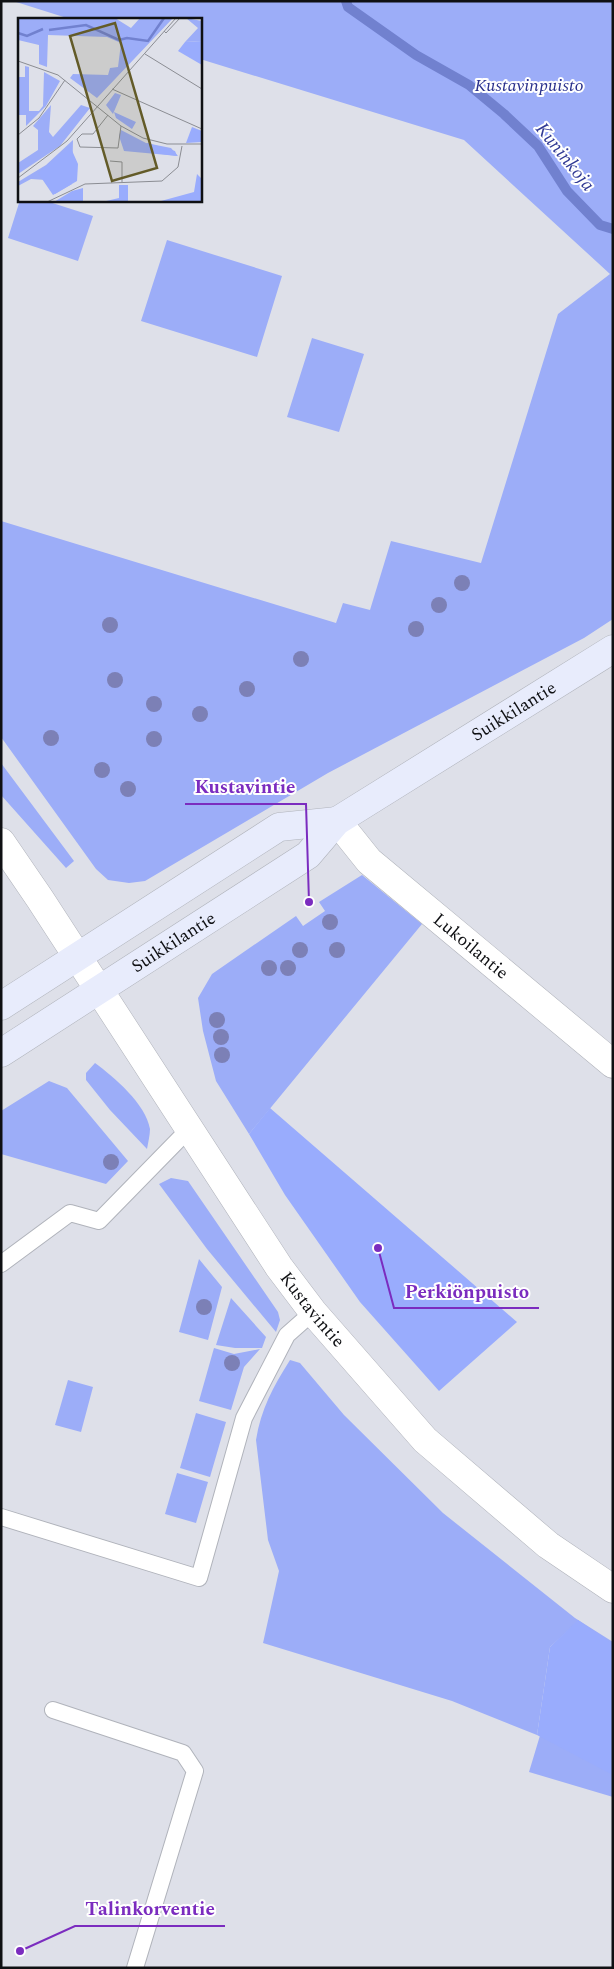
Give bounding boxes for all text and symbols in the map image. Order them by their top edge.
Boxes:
inset map [18,18,201,201]
park label: Kustavinpuisto [474,72,584,99]
water label: Kuninkoja [528,116,602,198]
street label: Suikkilantie [466,674,561,748]
callout: Kustavintie [185,770,306,804]
text: Kustavintie [194,773,296,802]
street label: Suikkilantie [126,905,221,979]
street label: Lukoilantie [427,906,515,986]
street label: Kustavintie [273,1266,352,1353]
callout: Perkiönpuisto [394,1274,539,1308]
text: Perkiönpuisto [405,1278,529,1307]
callout: Talinkorventie [75,1892,225,1926]
text: Talinkorventie [85,1895,215,1924]

